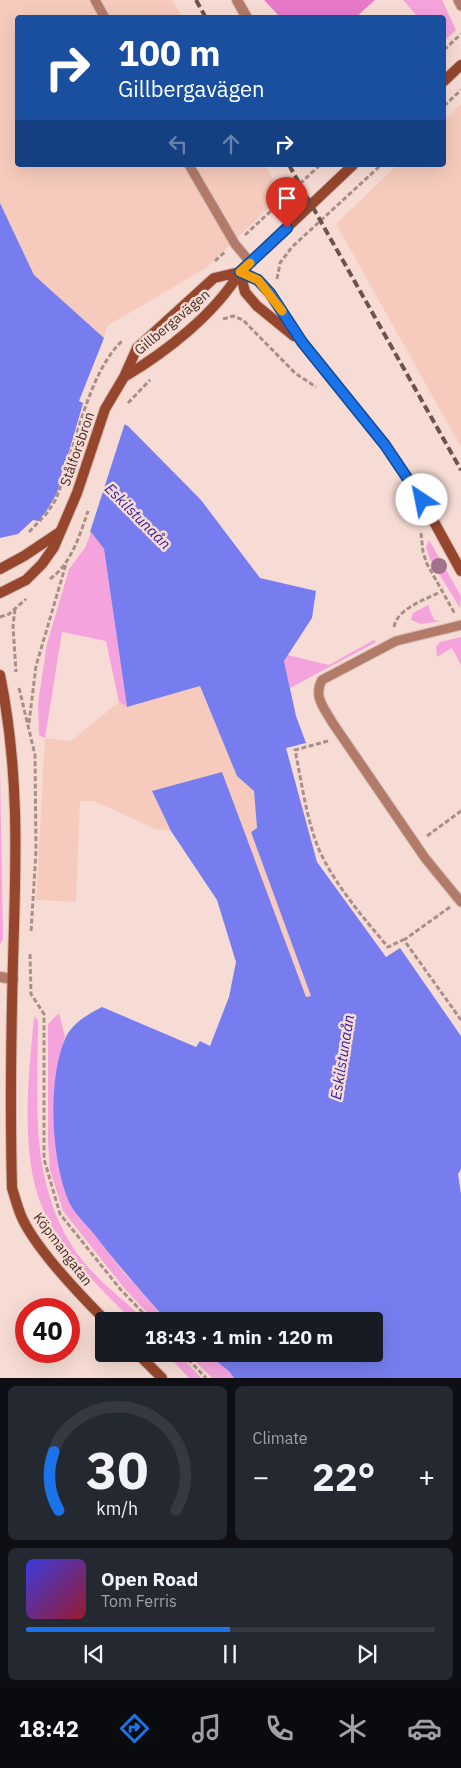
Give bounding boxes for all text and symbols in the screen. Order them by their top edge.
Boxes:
text: 100 m [118,30,221,76]
icon: right [35,35,100,100]
text: Gillbergavägen [118,74,265,103]
icon: left [164,130,192,158]
icon: ahead [217,130,245,158]
icon: right [270,130,298,158]
pin [266,177,308,228]
icon: arrive [273,184,301,212]
street label: Gillbergavägen [130,285,214,359]
street label: Stålforsbron [56,409,98,489]
position arrow [395,473,447,525]
water label: Eskilstunaån [101,479,175,553]
water label: Eskilstunaån [326,1013,358,1101]
street label: Köpmangatan [30,1209,96,1289]
speed limit sign: 40 [15,1298,80,1363]
text: 18:43 · 1 min · 120 m [145,1325,333,1349]
text: Climate [253,1428,308,1448]
text: 30 [86,1436,148,1503]
text: 22° [312,1452,375,1501]
text: − [253,1458,269,1495]
text: + [418,1458,435,1495]
text: km/h [96,1497,138,1520]
text: Open Road [101,1567,198,1591]
text: Tom Ferris [101,1591,177,1611]
icon: previous [80,1640,108,1668]
icon: pause [216,1640,244,1668]
icon: next [353,1640,381,1668]
icon: directions [117,1711,152,1746]
icon: music [189,1711,224,1746]
icon: phone [262,1711,297,1746]
icon: climate [335,1711,370,1746]
icon: car [407,1711,442,1746]
text: 18:42 [19,1714,79,1743]

